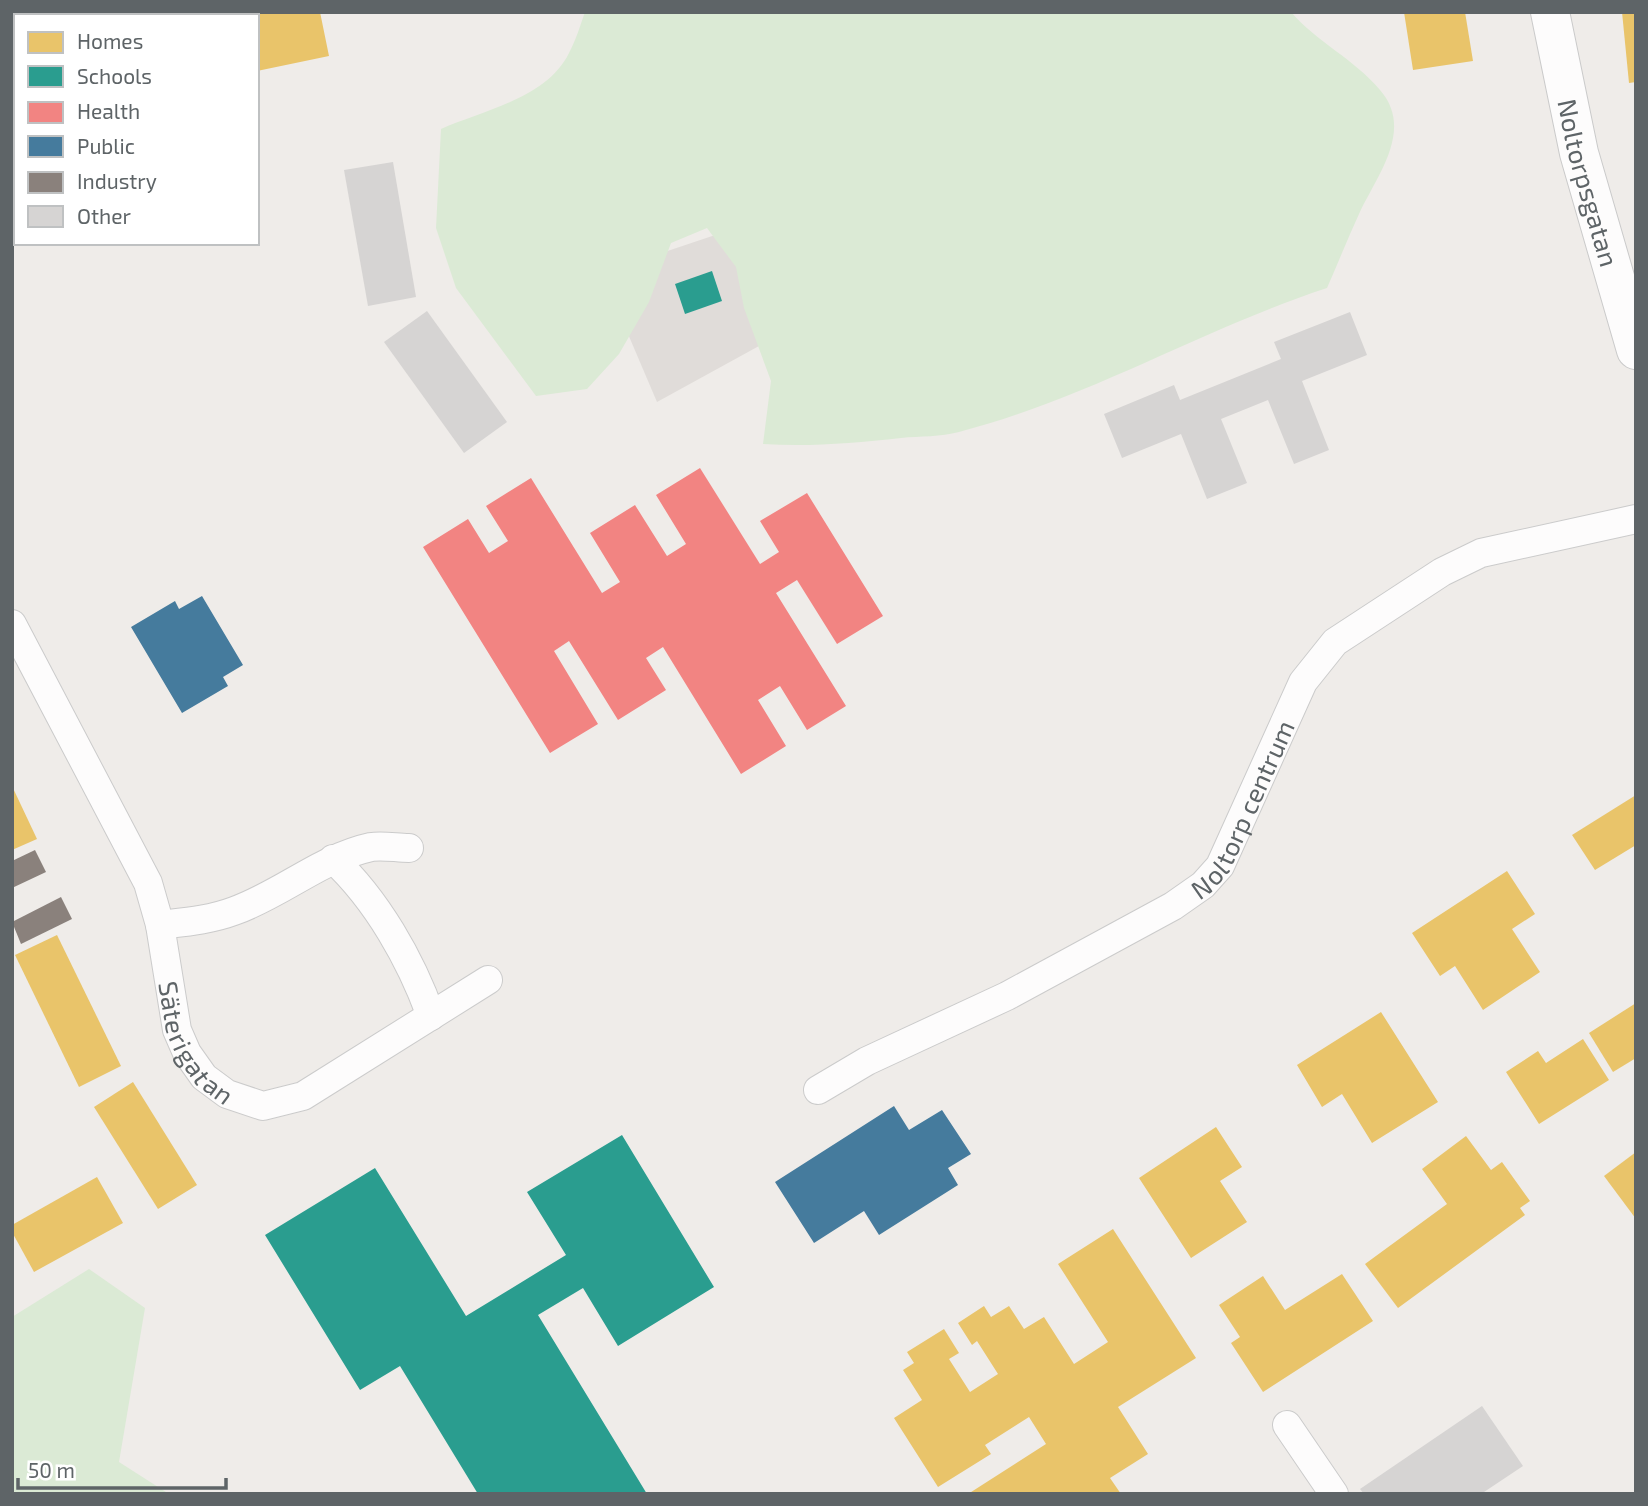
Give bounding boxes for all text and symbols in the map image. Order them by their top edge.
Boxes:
legend [14,14,259,245]
text: Homes [77,28,143,53]
text: Schools [77,63,152,88]
street label: Noltorpsgatan [1553,96,1626,270]
text: Health [77,98,140,123]
text: Public [77,133,135,158]
text: Industry [77,168,157,193]
text: Other [77,203,132,228]
street label: Noltorp centrum [1184,715,1299,905]
street label: Säterigatan [154,979,240,1110]
scale bar [18,1446,226,1490]
text: 50 m [28,1457,75,1482]

